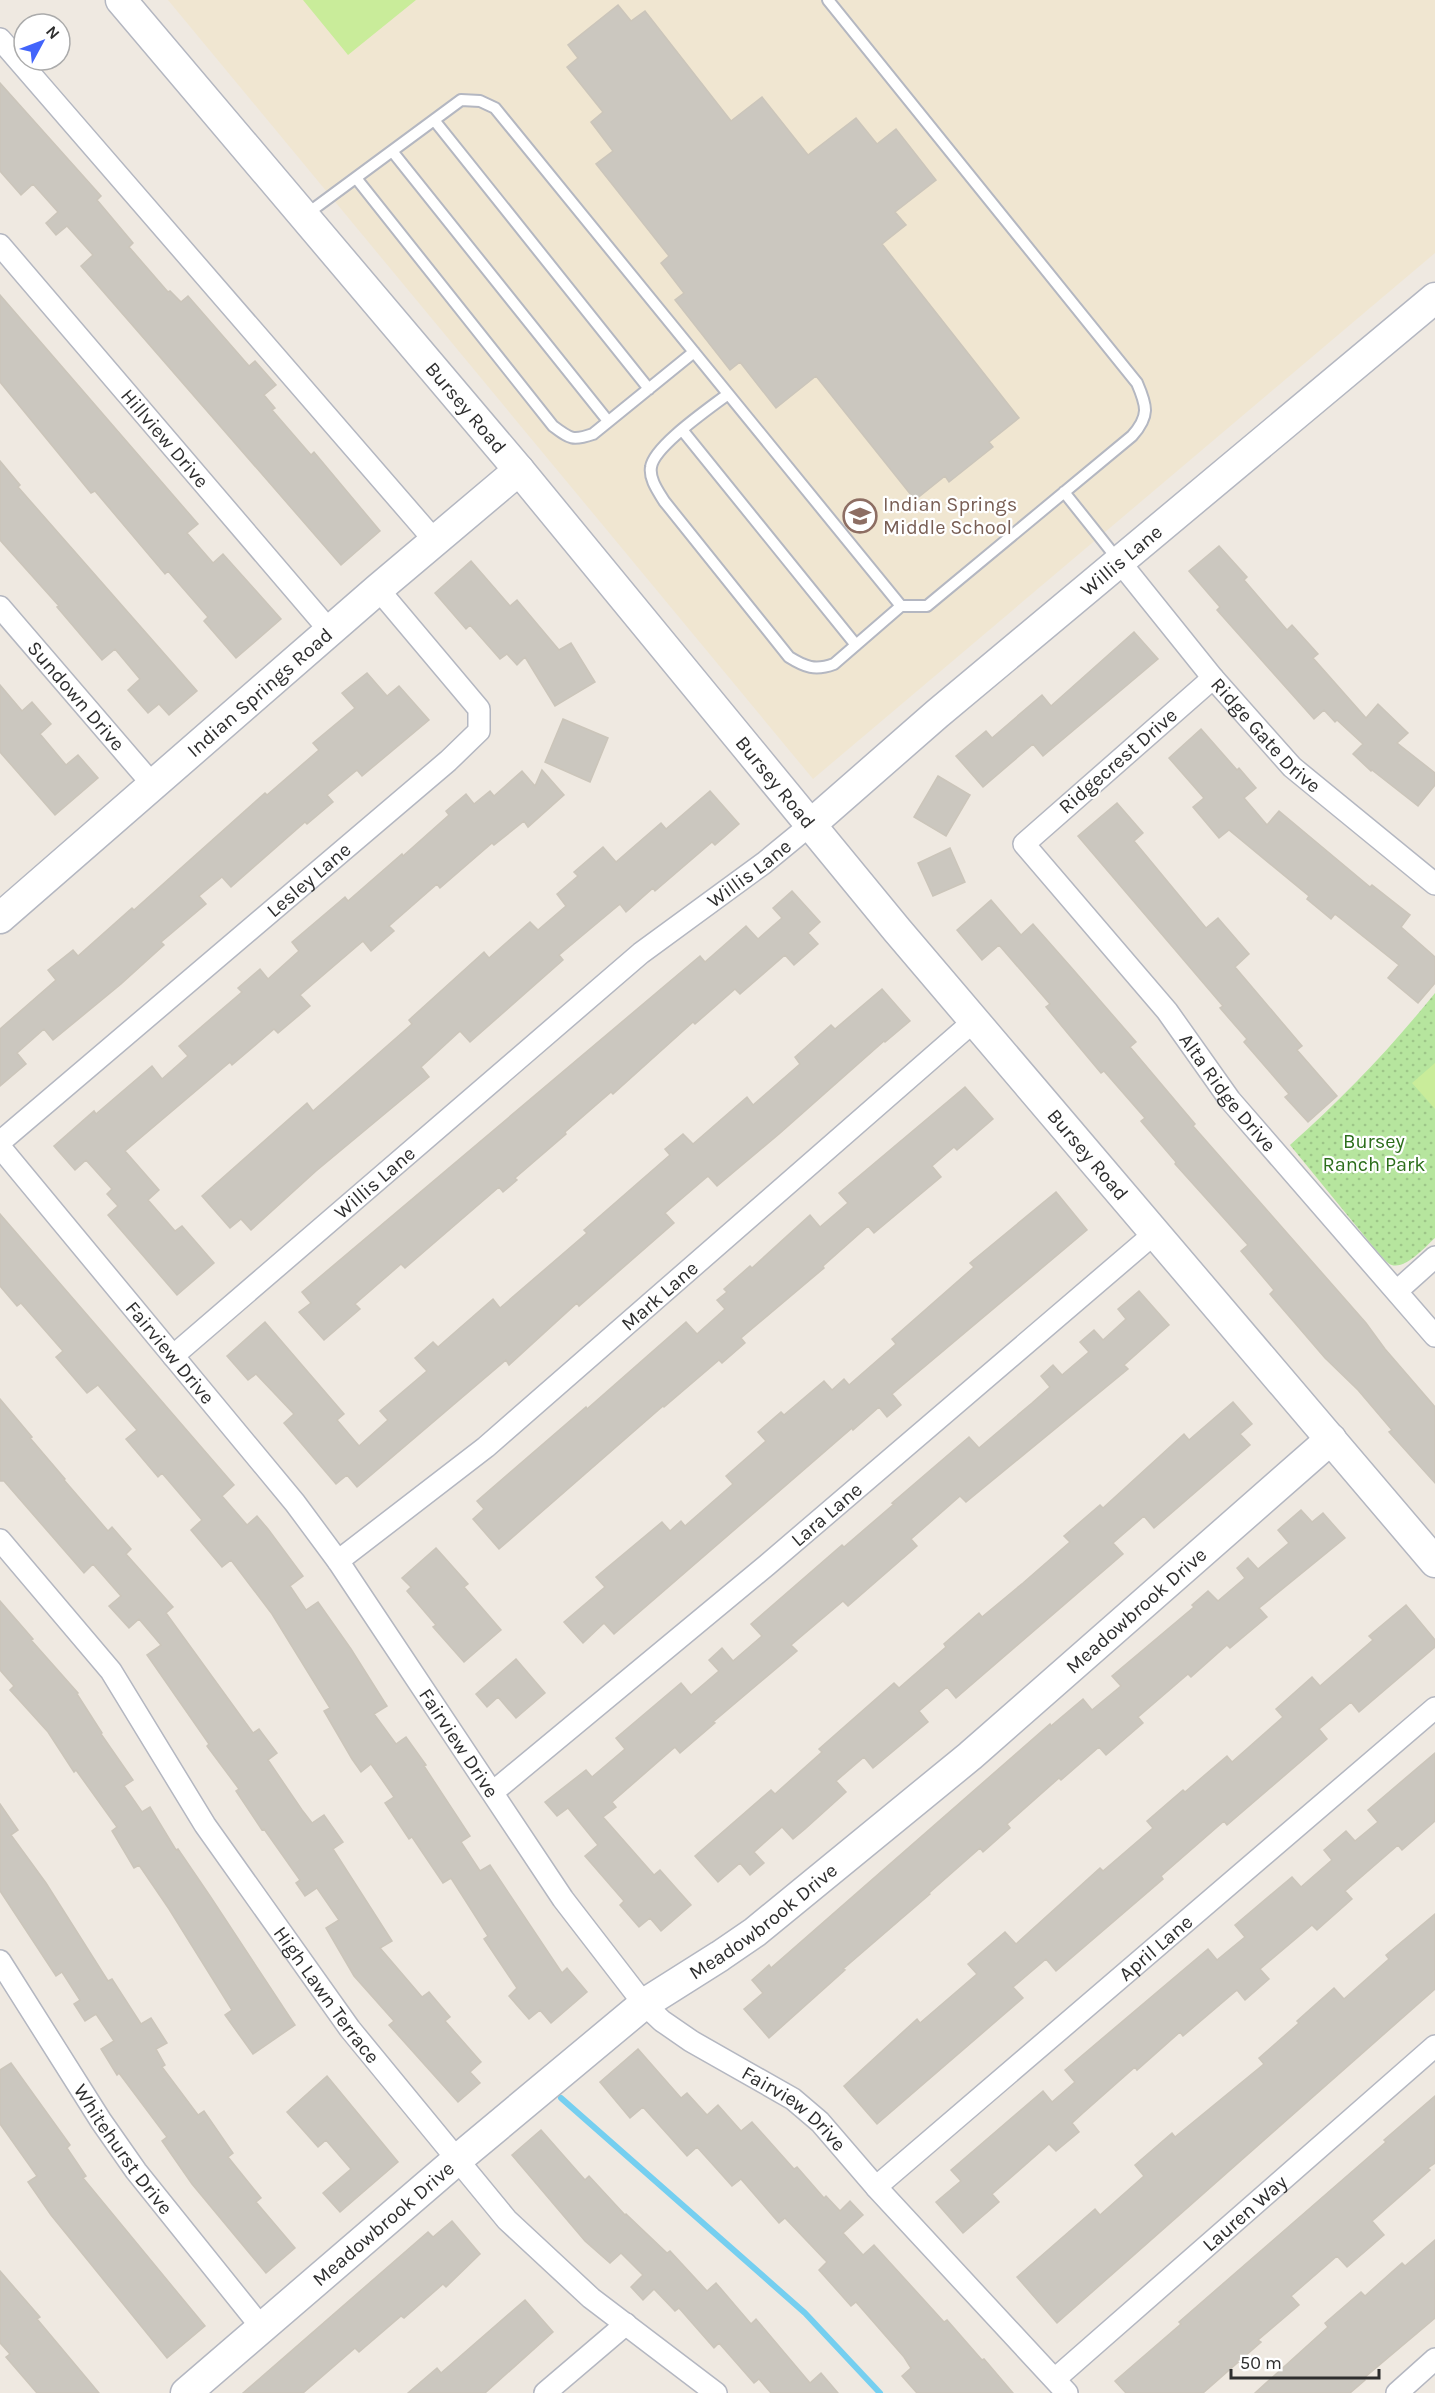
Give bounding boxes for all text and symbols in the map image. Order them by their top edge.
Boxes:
north arrow [12,12,72,72]
text: N [42,22,64,43]
street label: Bursey Road [421,357,511,458]
street label: Hillview Drive [116,384,214,492]
place label: Indian Springs Middle School [883,493,1017,539]
school or university icon: Indian Springs Middle School [842,498,878,534]
street label: Willis Lane [1076,520,1167,601]
street label: Indian Springs Road [182,623,337,762]
street label: Sundown Drive [23,636,130,755]
street label: Ridge Gate Drive [1206,673,1325,797]
street label: Ridgecrest Drive [1054,703,1182,819]
street label: Bursey Road [731,731,820,833]
street label: Willis Lane [703,834,796,912]
street label: Lesley Lane [262,838,355,922]
street label: Alta Ridge Drive [1175,1029,1281,1156]
street label: Bursey Road [1043,1104,1133,1205]
park label: Bursey Ranch Park [1322,1130,1426,1176]
street label: Willis Lane [330,1141,420,1223]
street label: Mark Lane [616,1256,702,1335]
street label: Fairview Drive [121,1297,220,1409]
street label: Lara Lane [786,1477,867,1551]
street label: Meadowbrook Drive [1061,1542,1211,1678]
street label: Fairview Drive [414,1684,504,1802]
street label: Meadowbrook Drive [685,1858,842,1984]
street label: April Lane [1114,1910,1197,1985]
street label: High Lawn Terrace [269,1922,385,2068]
street label: Fairview Drive [738,2061,851,2155]
street label: Whitehurst Drive [69,2080,178,2219]
street label: Meadowbrook Drive [308,2156,459,2291]
street label: Lauren Way [1198,2170,1291,2256]
scale bar [1231,2342,1380,2380]
text: 50 m [1240,2352,1282,2374]

